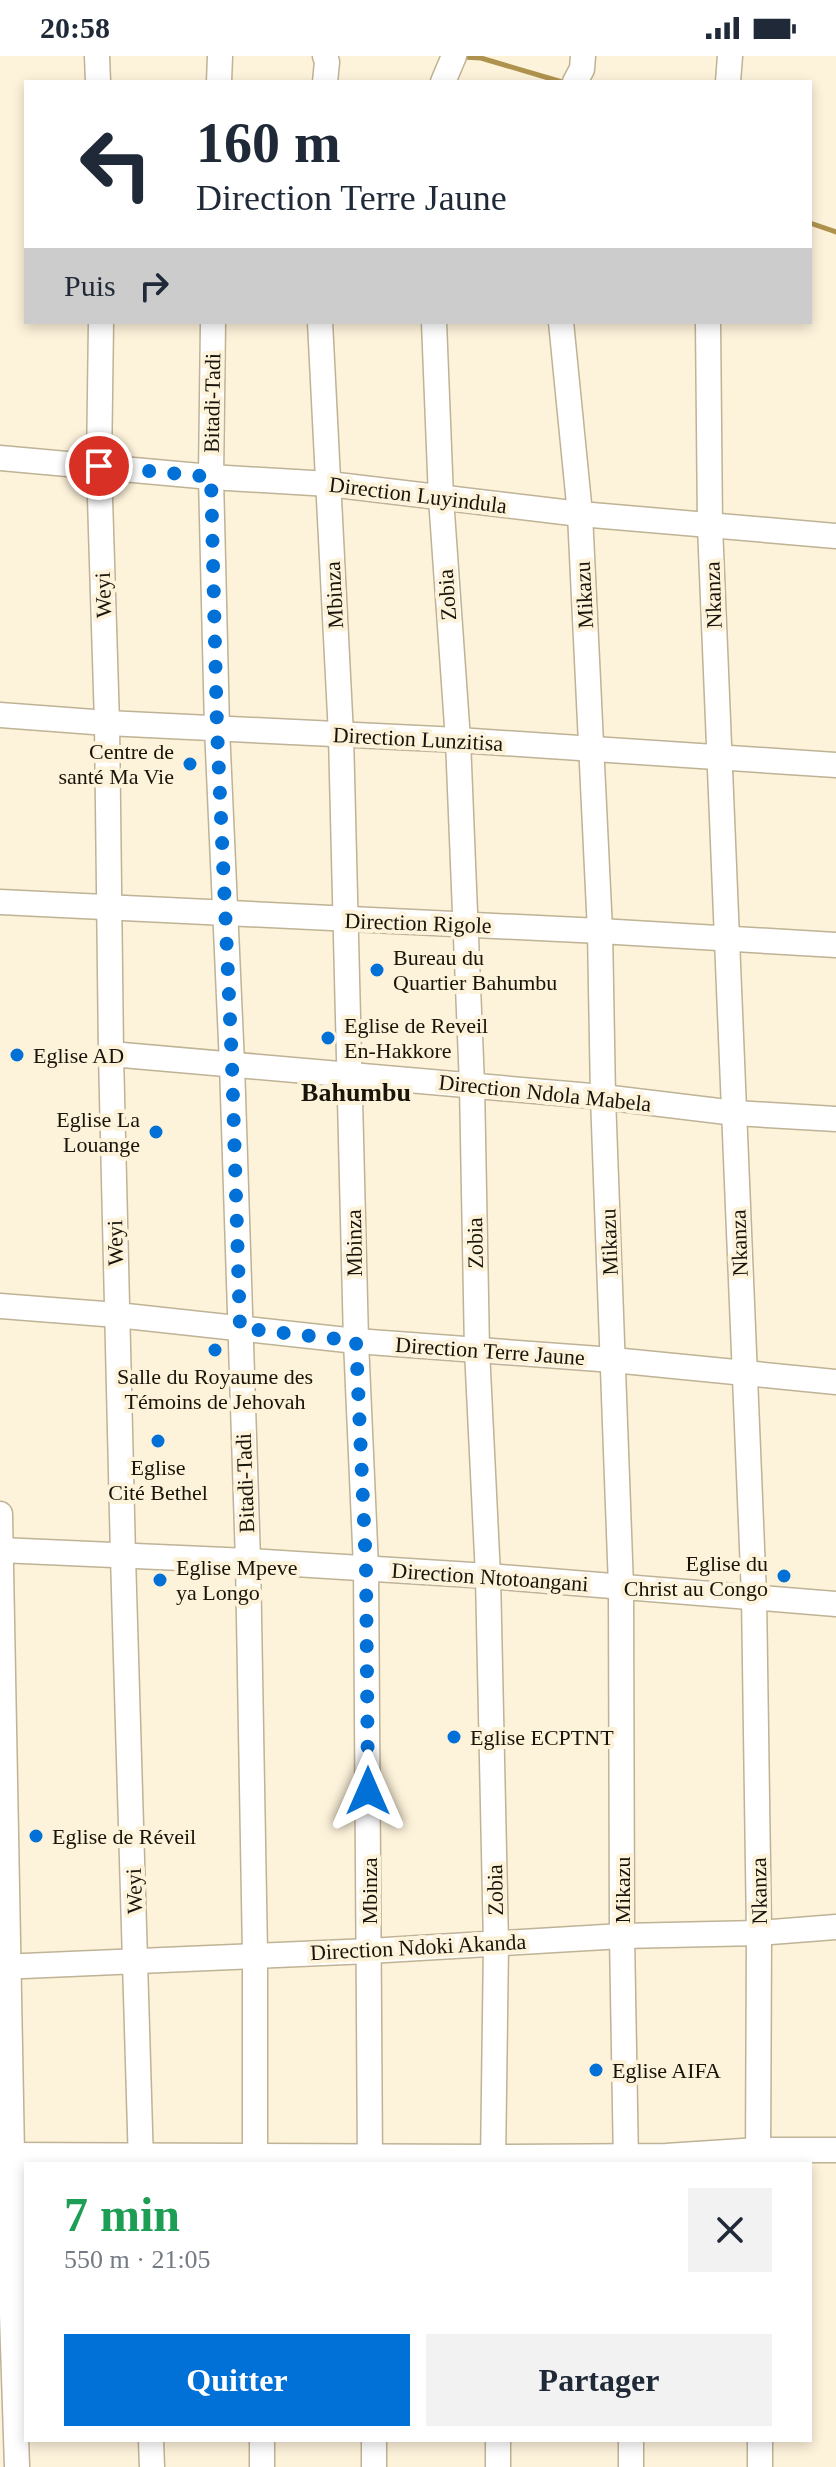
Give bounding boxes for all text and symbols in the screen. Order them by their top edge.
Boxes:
text: 20:58 [40,11,110,44]
icon: left [64,112,168,216]
text: 160 m [196,112,341,174]
text: Direction Terre Jaune [196,178,507,218]
icon: right [132,264,176,308]
text: Puis [64,269,116,302]
street label: Bitadi-Tadi [199,353,225,453]
pin [65,432,133,500]
icon: arrive [77,444,121,488]
street label: Direction Luyindula [328,472,509,518]
street label: Mbinza [320,561,348,629]
street label: Mikazu [570,561,598,629]
street label: Nkanza [699,561,727,629]
street label: Zobia [433,568,461,621]
street label: Weyi [90,572,116,618]
street label: Direction Lunzitisa [332,722,504,756]
place label: Centre de santé Ma Vie [58,739,174,789]
marker: Centre de santé Ma Vie [181,755,199,773]
street label: Direction Rigole [344,908,492,938]
place label: Bureau du Quartier Bahumbu [393,945,557,995]
marker: Bureau du Quartier Bahumbu [368,961,386,979]
place label: Eglise de Reveil En-Hakkore [344,1013,488,1063]
marker: Eglise de Reveil En-Hakkore [319,1029,337,1047]
place label: Eglise AD [33,1043,124,1068]
marker: Eglise AD [8,1046,26,1064]
street label: Direction Ndola Mabela [437,1069,653,1117]
district label: Bahumbu [301,1078,411,1107]
place label: Eglise La Louange [56,1107,140,1157]
marker: Eglise La Louange [147,1123,165,1141]
street label: Mikazu [595,1208,623,1276]
street label: Mbinza [341,1209,367,1277]
street label: Nkanza [725,1209,753,1277]
street label: Zobia [462,1217,488,1269]
street label: Weyi [102,1220,128,1266]
street label: Direction Terre Jaune [394,1332,586,1370]
marker: Salle du Royaume des Témoins de Jehovah [206,1341,224,1359]
place label: Salle du Royaume des Témoins de Jehovah [117,1364,313,1414]
marker: Eglise Cité Bethel [149,1432,167,1450]
street label: Bitadi-Tadi [231,1433,259,1533]
place label: Eglise Cité Bethel [108,1455,208,1505]
place label: Eglise du Christ au Congo [624,1551,768,1601]
place label: Eglise Mpeve ya Longo [176,1555,298,1605]
street label: Direction Ntotoangani [391,1558,589,1596]
marker: Eglise du Christ au Congo [775,1567,793,1585]
marker: Eglise Mpeve ya Longo [151,1571,169,1589]
place label: Eglise ECPTNT [470,1725,614,1750]
marker: Eglise ECPTNT [445,1728,463,1746]
position arrow [326,1749,410,1833]
place label: Eglise de Réveil [52,1824,196,1849]
marker: Eglise de Réveil [27,1827,45,1845]
street label: Mikazu [610,1856,635,1924]
street label: Mbinza [357,1857,382,1925]
street label: Nkanza [746,1857,772,1925]
street label: Zobia [482,1864,508,1916]
street label: Weyi [121,1868,147,1914]
street label: Direction Ndoki Akanda [309,1929,527,1965]
place label: Eglise AIFA [612,2058,721,2083]
marker: Eglise AIFA [587,2061,605,2079]
text: 7 min [64,2188,180,2241]
button: close [688,2188,772,2272]
text: 550 m · 21:05 [64,2245,211,2274]
button: Quitter [64,2334,410,2426]
button: Partager [426,2334,772,2426]

